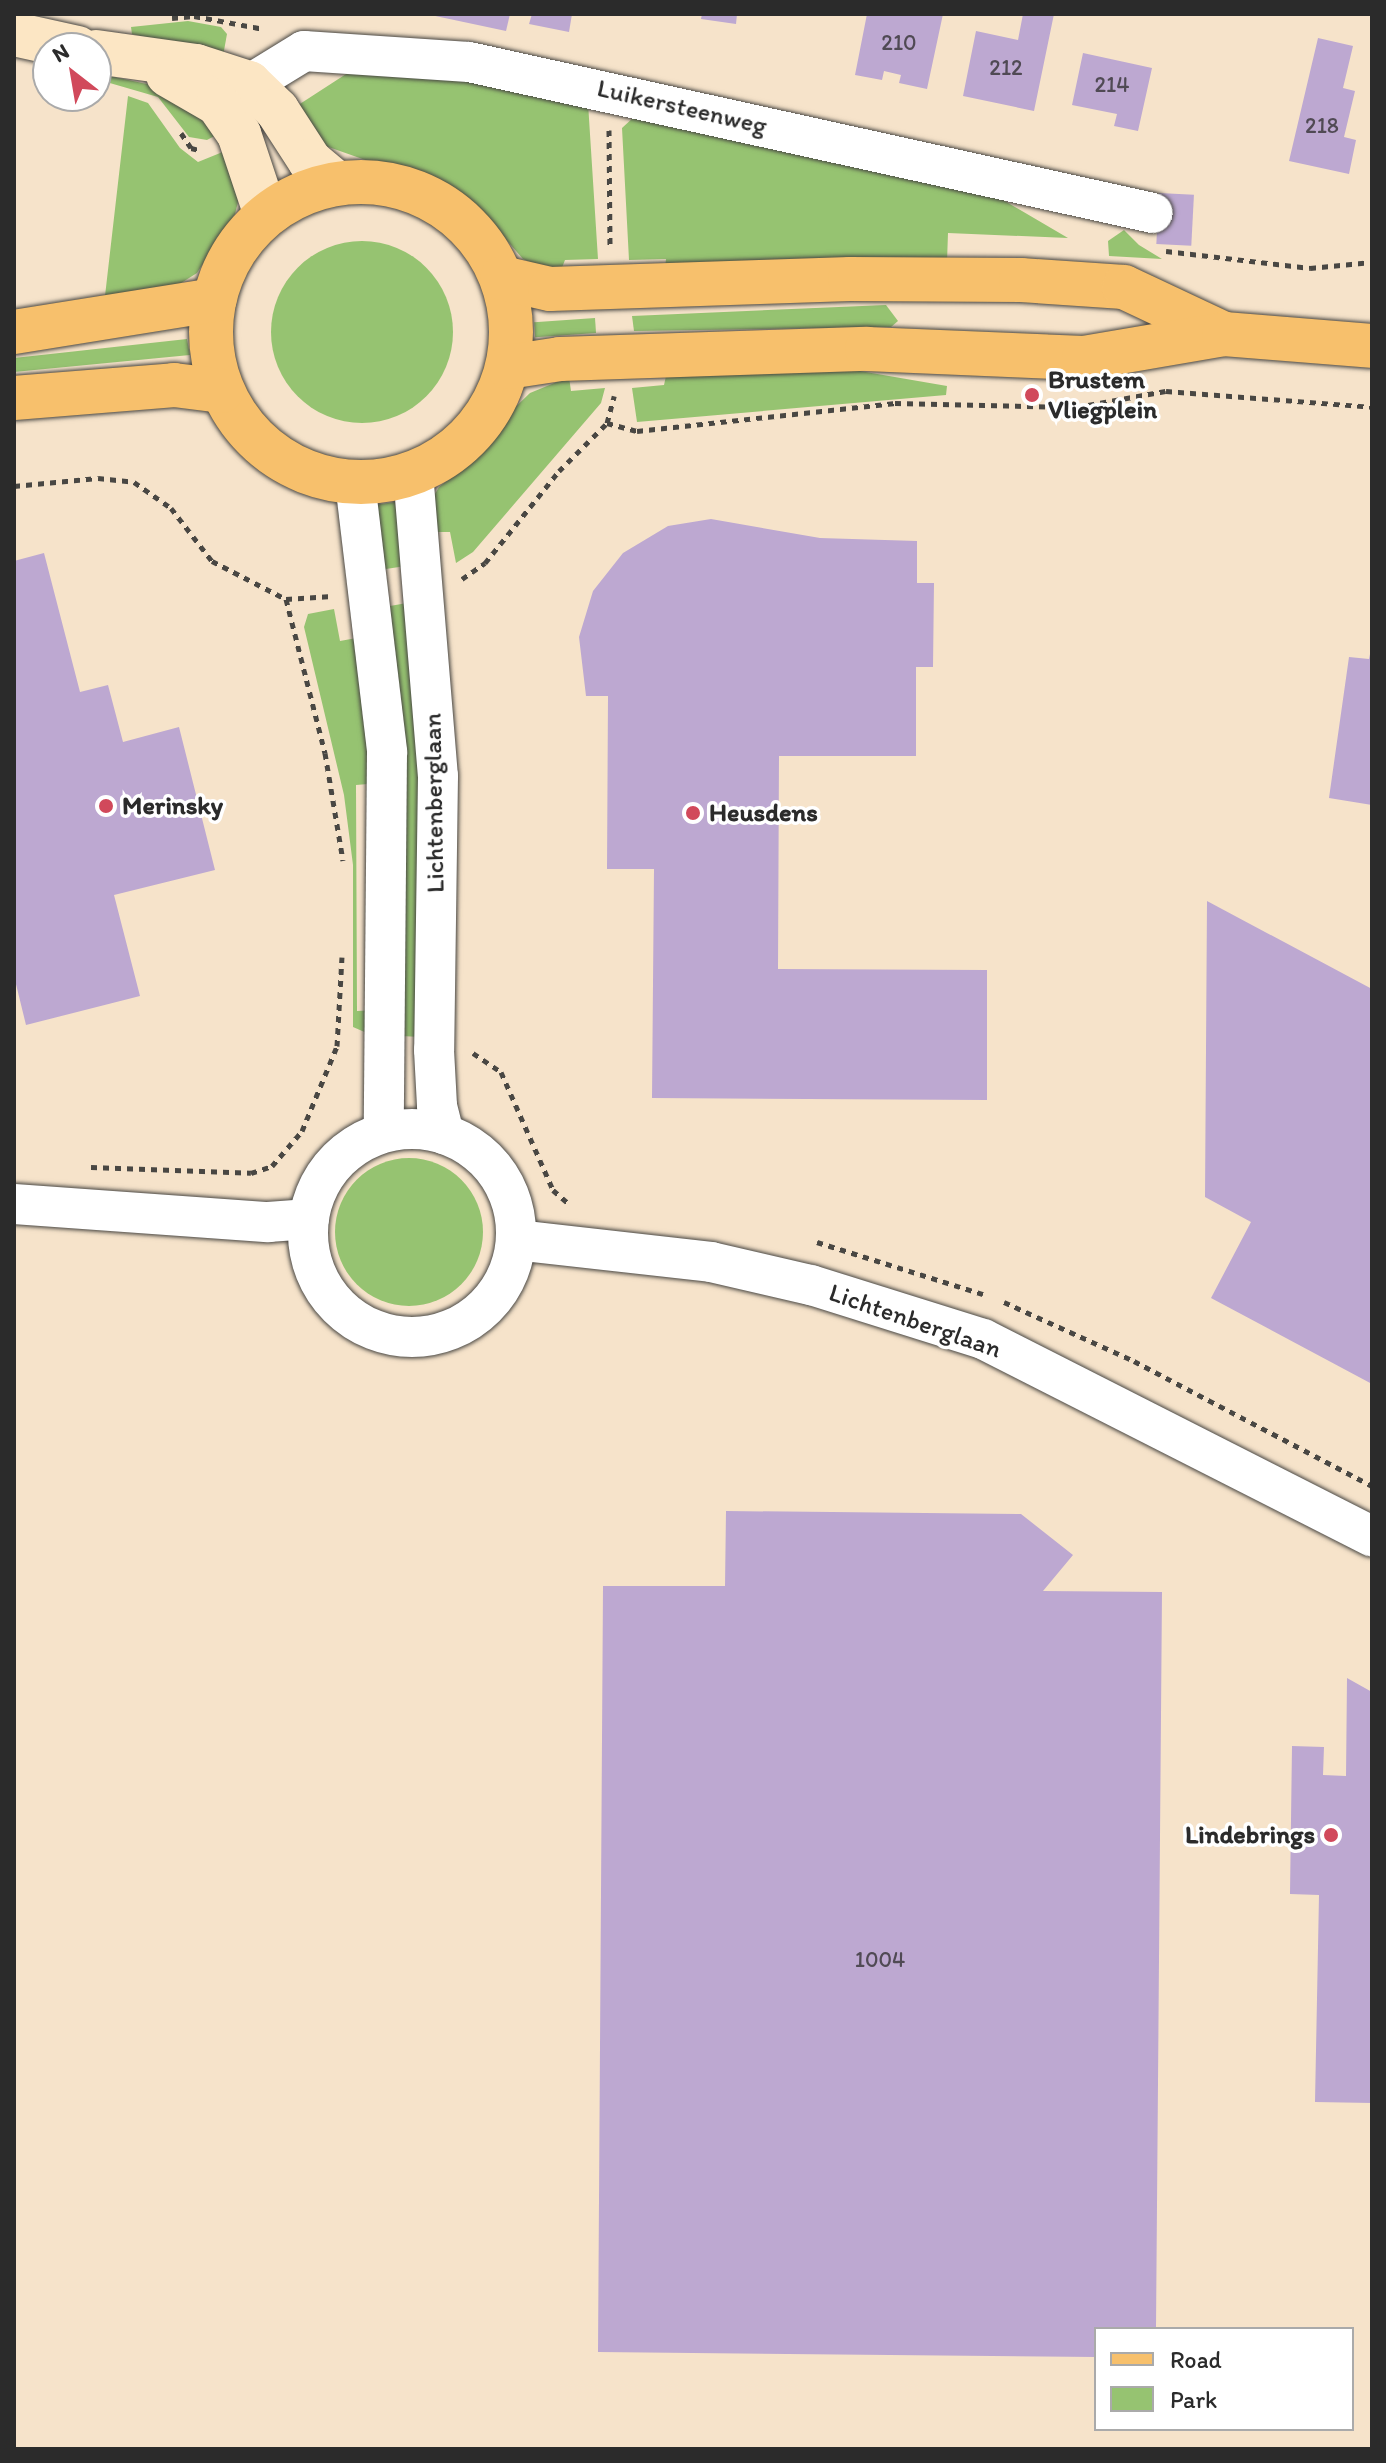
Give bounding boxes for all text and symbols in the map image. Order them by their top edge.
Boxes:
house number: 210 [881,30,917,56]
north arrow [32,32,112,112]
text: N [47,37,74,68]
house number: 212 [989,55,1023,81]
street label: Luikersteenweg [594,72,770,142]
house number: 214 [1094,72,1130,98]
house number: 218 [1305,113,1339,139]
place label: Brustem Vliegplein [1048,364,1157,426]
marker: Brustem Vliegplein [1023,386,1041,404]
street label: Lichtenberglaan [417,713,451,893]
place label: Merinsky [122,790,223,822]
marker: Merinsky [97,797,115,815]
place label: Heusdens [709,797,818,829]
marker: Heusdens [684,804,702,822]
street label: Lichtenberglaan [825,1277,1005,1365]
place label: Lindebrings [1185,1819,1315,1851]
marker: Lindebrings [1322,1826,1340,1844]
house number: 1004 [855,1947,905,1973]
legend [1094,2327,1354,2431]
text: Road [1170,2345,1222,2374]
text: Park [1170,2385,1217,2414]

